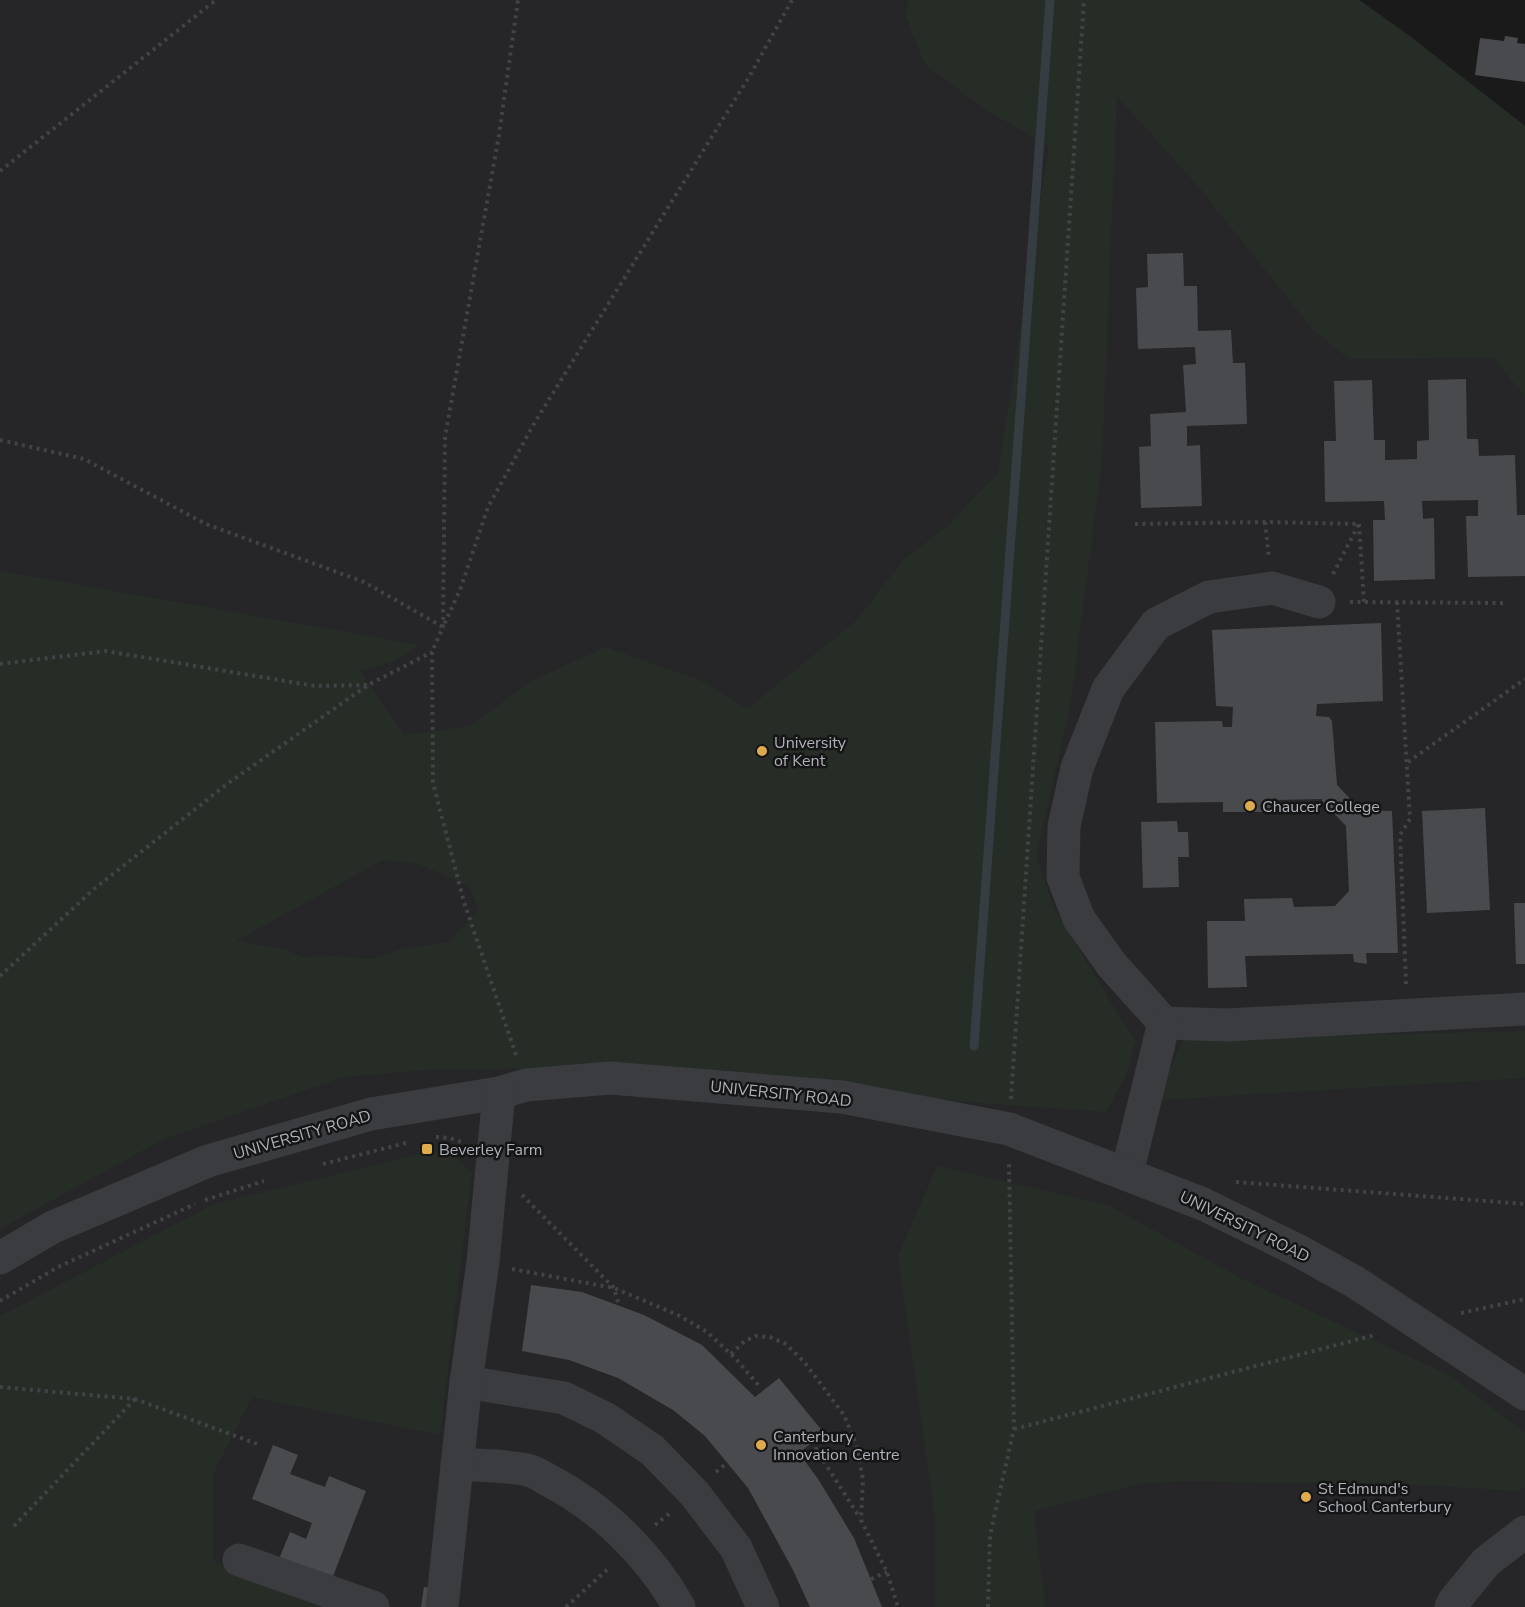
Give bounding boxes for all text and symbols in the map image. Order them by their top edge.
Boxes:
place label: University of Kent [774,732,847,772]
marker: University of Kent [755,744,769,758]
place label: Chaucer College [1262,796,1380,818]
marker: Chaucer College [1243,799,1257,813]
street label: UNIVERSITY ROAD [709,1076,853,1112]
street label: UNIVERSITY ROAD [231,1105,374,1165]
place label: Beverley Farm [439,1139,542,1161]
marker: Beverley Farm [420,1142,434,1156]
street label: UNIVERSITY ROAD [1176,1186,1313,1268]
place label: Canterbury Innovation Centre [773,1426,900,1466]
marker: Canterbury Innovation Centre [754,1438,768,1452]
place label: St Edmund's School Canterbury [1318,1478,1452,1518]
marker: St Edmund's School Canterbury [1299,1490,1313,1504]

